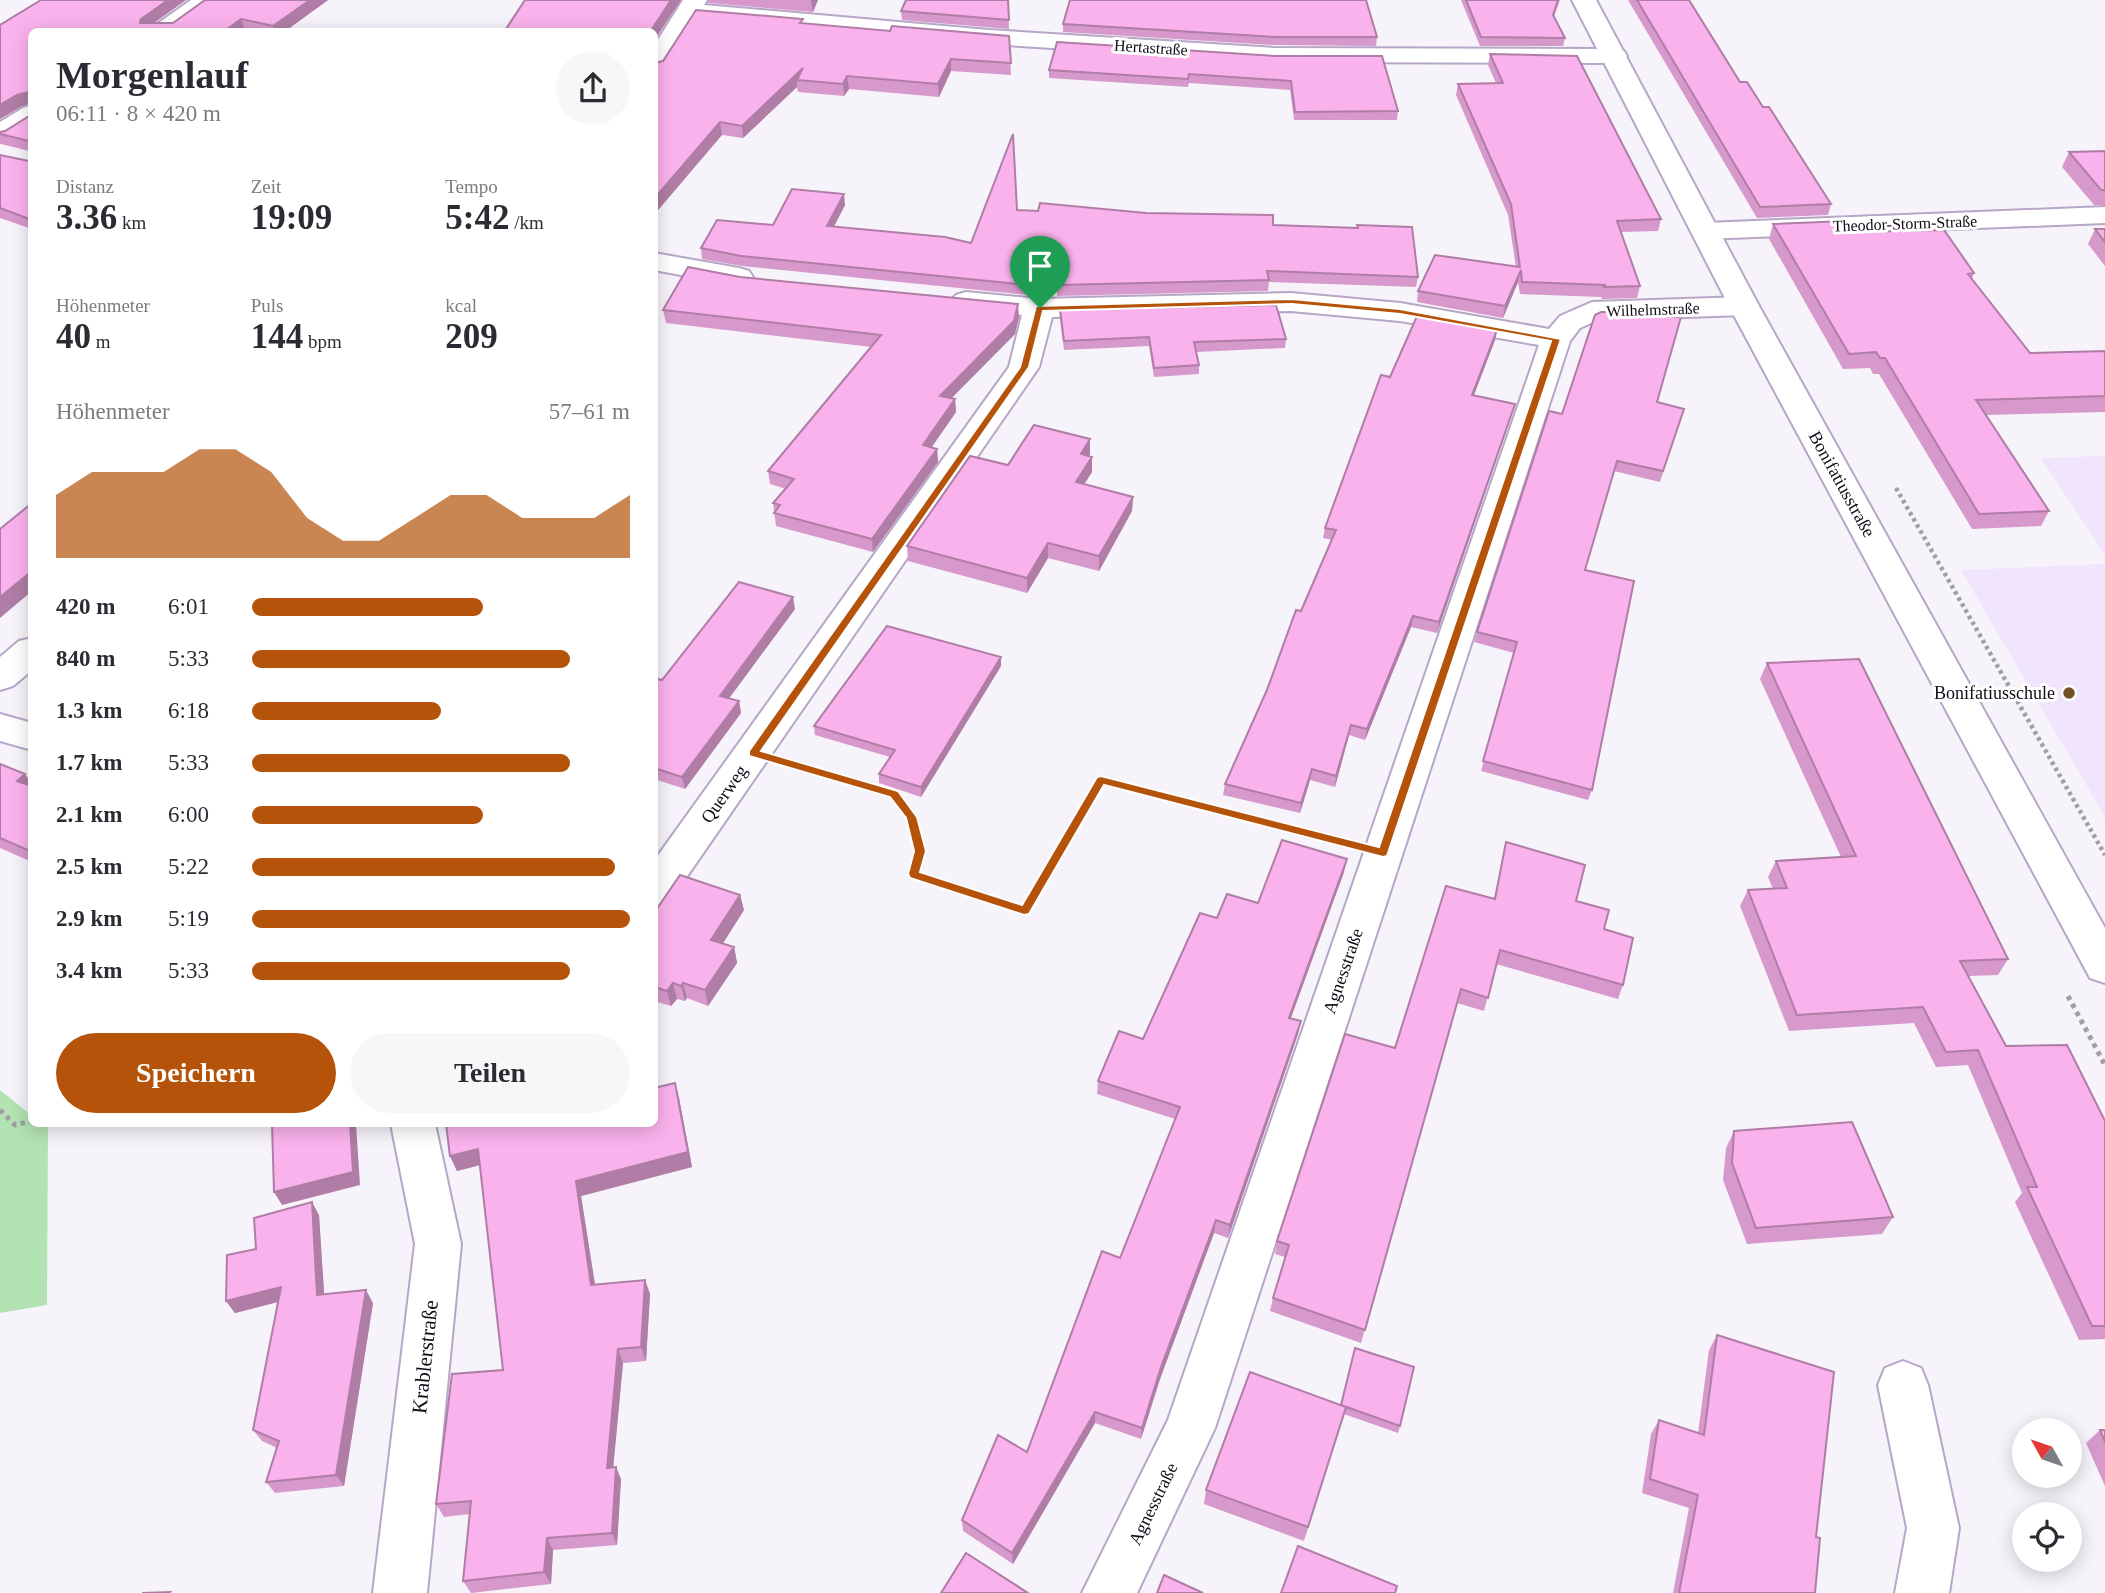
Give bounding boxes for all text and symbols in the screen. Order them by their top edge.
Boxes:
street label: Hertastraße [1114,36,1188,59]
button: share [556,51,630,125]
text: Morgenlauf [56,54,248,96]
text: 06:11 · 8 × 420 m [56,101,221,126]
text: Distanz [56,176,114,197]
text: Zeit [251,176,281,197]
text: Tempo [445,176,498,197]
text: 3.36 [56,198,117,237]
text: 19:09 [251,198,332,237]
text: 5:42 [445,198,509,237]
text: km [117,212,146,233]
text: /km [509,212,544,233]
street label: Theodor-Storm-Straße [1832,212,1978,235]
pin [1010,236,1070,308]
icon: arrive [1021,247,1059,285]
text: Höhenmeter [56,295,150,316]
text: Puls [251,295,283,316]
text: kcal [445,295,477,316]
street label: Wilhelmstraße [1606,299,1700,320]
text: 40 [56,317,91,356]
text: 144 [251,317,303,356]
text: 209 [445,317,498,356]
text: m [91,331,111,352]
text: bpm [303,331,342,352]
text: Höhenmeter [56,399,170,424]
text: 57–61 m [549,399,630,424]
street label: Bonifatiusstraße [1805,428,1879,540]
text: 420 m [56,594,115,619]
text: 6:01 [168,594,209,619]
text: 840 m [56,646,115,671]
text: 5:33 [168,646,209,671]
place label: Bonifatiusschule [1934,683,2055,703]
marker: Bonifatiusschule [2061,685,2077,701]
text: 1.3 km [56,698,122,723]
text: 6:18 [168,698,209,723]
text: 1.7 km [56,750,122,775]
text: 5:33 [168,750,209,775]
street label: Querweg [697,761,751,827]
text: 2.1 km [56,802,122,827]
text: 6:00 [168,802,209,827]
text: 2.5 km [56,854,122,879]
text: 5:22 [168,854,209,879]
text: 2.9 km [56,906,122,931]
text: 5:19 [168,906,209,931]
street label: Agnesstraße [1319,926,1367,1016]
text: 3.4 km [56,958,122,983]
text: 5:33 [168,958,209,983]
button: Speichern [56,1033,336,1113]
button: Teilen [350,1033,630,1113]
street label: Krablerstraße [407,1299,443,1415]
north arrow [2012,1418,2082,1488]
map controls [2012,1418,2082,1572]
street label: Agnesstraße [1125,1460,1181,1548]
button: locate [2012,1502,2082,1572]

